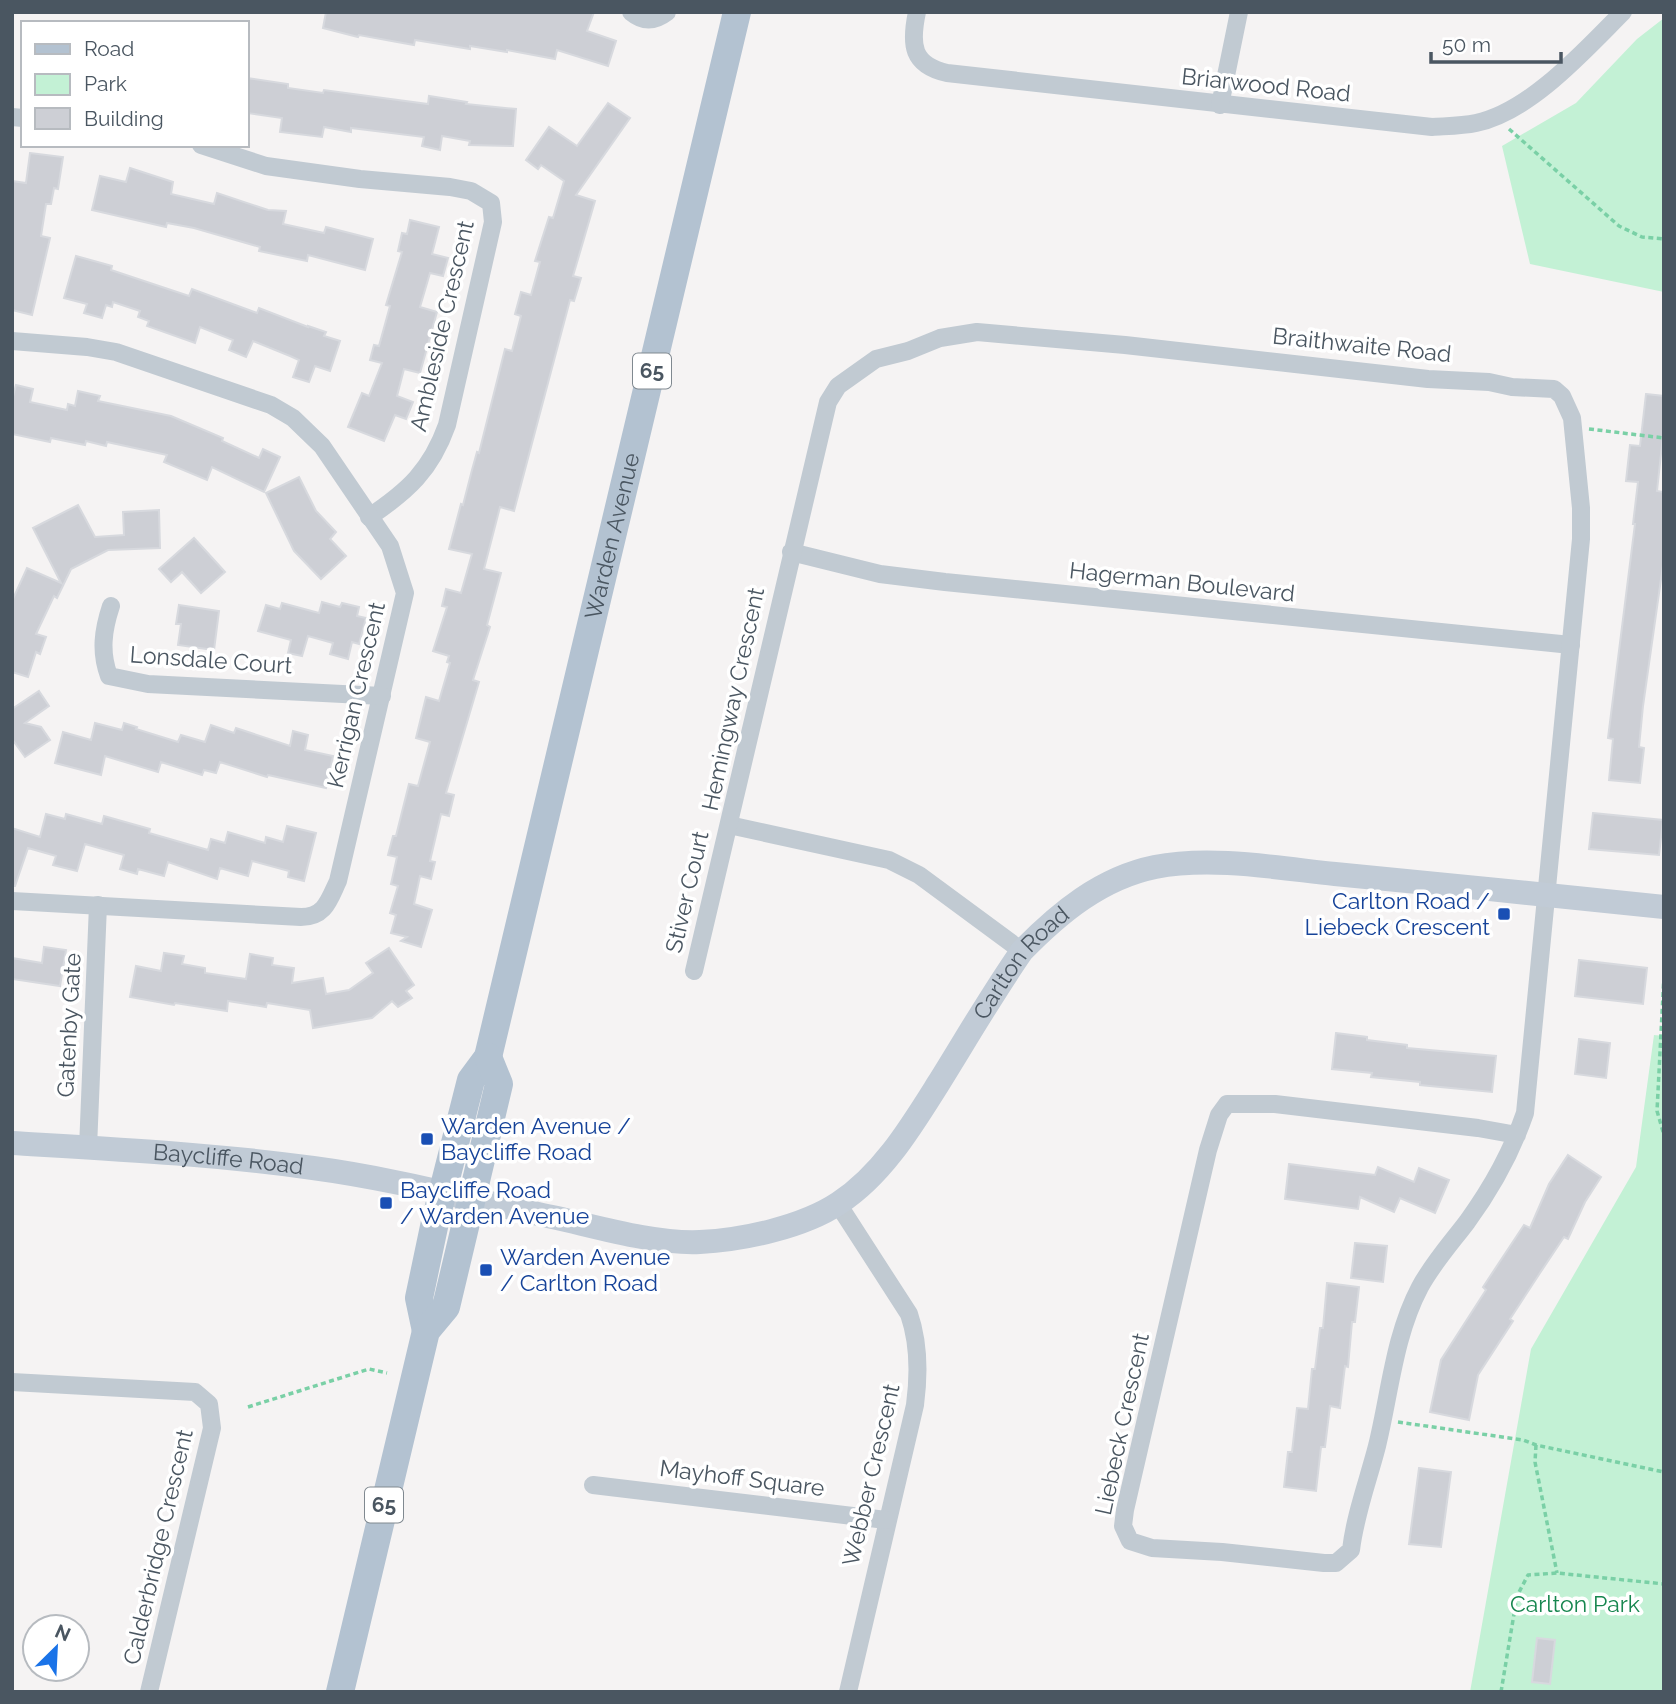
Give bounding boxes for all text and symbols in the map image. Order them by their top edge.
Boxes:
legend [21,21,248,147]
scale bar [1431,21,1560,65]
text: 50 m [1442,32,1491,57]
text: Road [84,36,134,61]
street label: Briarwood Road [1180,62,1352,107]
text: Park [84,71,127,96]
text: Building [84,106,164,131]
street label: Ambleside Crescent [404,218,479,434]
street label: Braithwaite Road [1271,322,1453,367]
road number: 65 [633,354,671,388]
street label: Warden Avenue [579,450,645,622]
street label: Hagerman Boulevard [1068,556,1296,607]
street label: Hemingway Crescent [696,585,769,813]
street label: Kerrigan Crescent [321,599,390,790]
street label: Lonsdale Court [129,640,293,679]
street label: Stiver Court [659,828,714,955]
place label: Carlton Road / Liebeck Crescent [1305,887,1490,940]
street label: Carlton Road [967,900,1074,1024]
marker: Carlton Road / Liebeck Crescent [1496,906,1512,922]
street label: Gatenby Gate [51,952,86,1098]
place label: Warden Avenue / Baycliffe Road [441,1112,631,1165]
marker: Warden Avenue / Baycliffe Road [419,1131,435,1147]
street label: Baycliffe Road [152,1138,305,1180]
place label: Baycliffe Road / Warden Avenue [400,1176,589,1229]
marker: Baycliffe Road / Warden Avenue [378,1195,394,1211]
place label: Warden Avenue / Carlton Road [500,1243,670,1296]
marker: Warden Avenue / Carlton Road [478,1262,494,1278]
street label: Liebeck Crescent [1089,1330,1154,1517]
street label: Webber Crescent [836,1381,905,1569]
street label: Calderbridge Crescent [117,1426,198,1667]
street label: Mayhoff Square [658,1454,826,1501]
road number: 65 [365,1488,403,1522]
park label: Carlton Park [1510,1590,1640,1617]
north arrow [21,1613,91,1683]
text: N [52,1619,74,1645]

